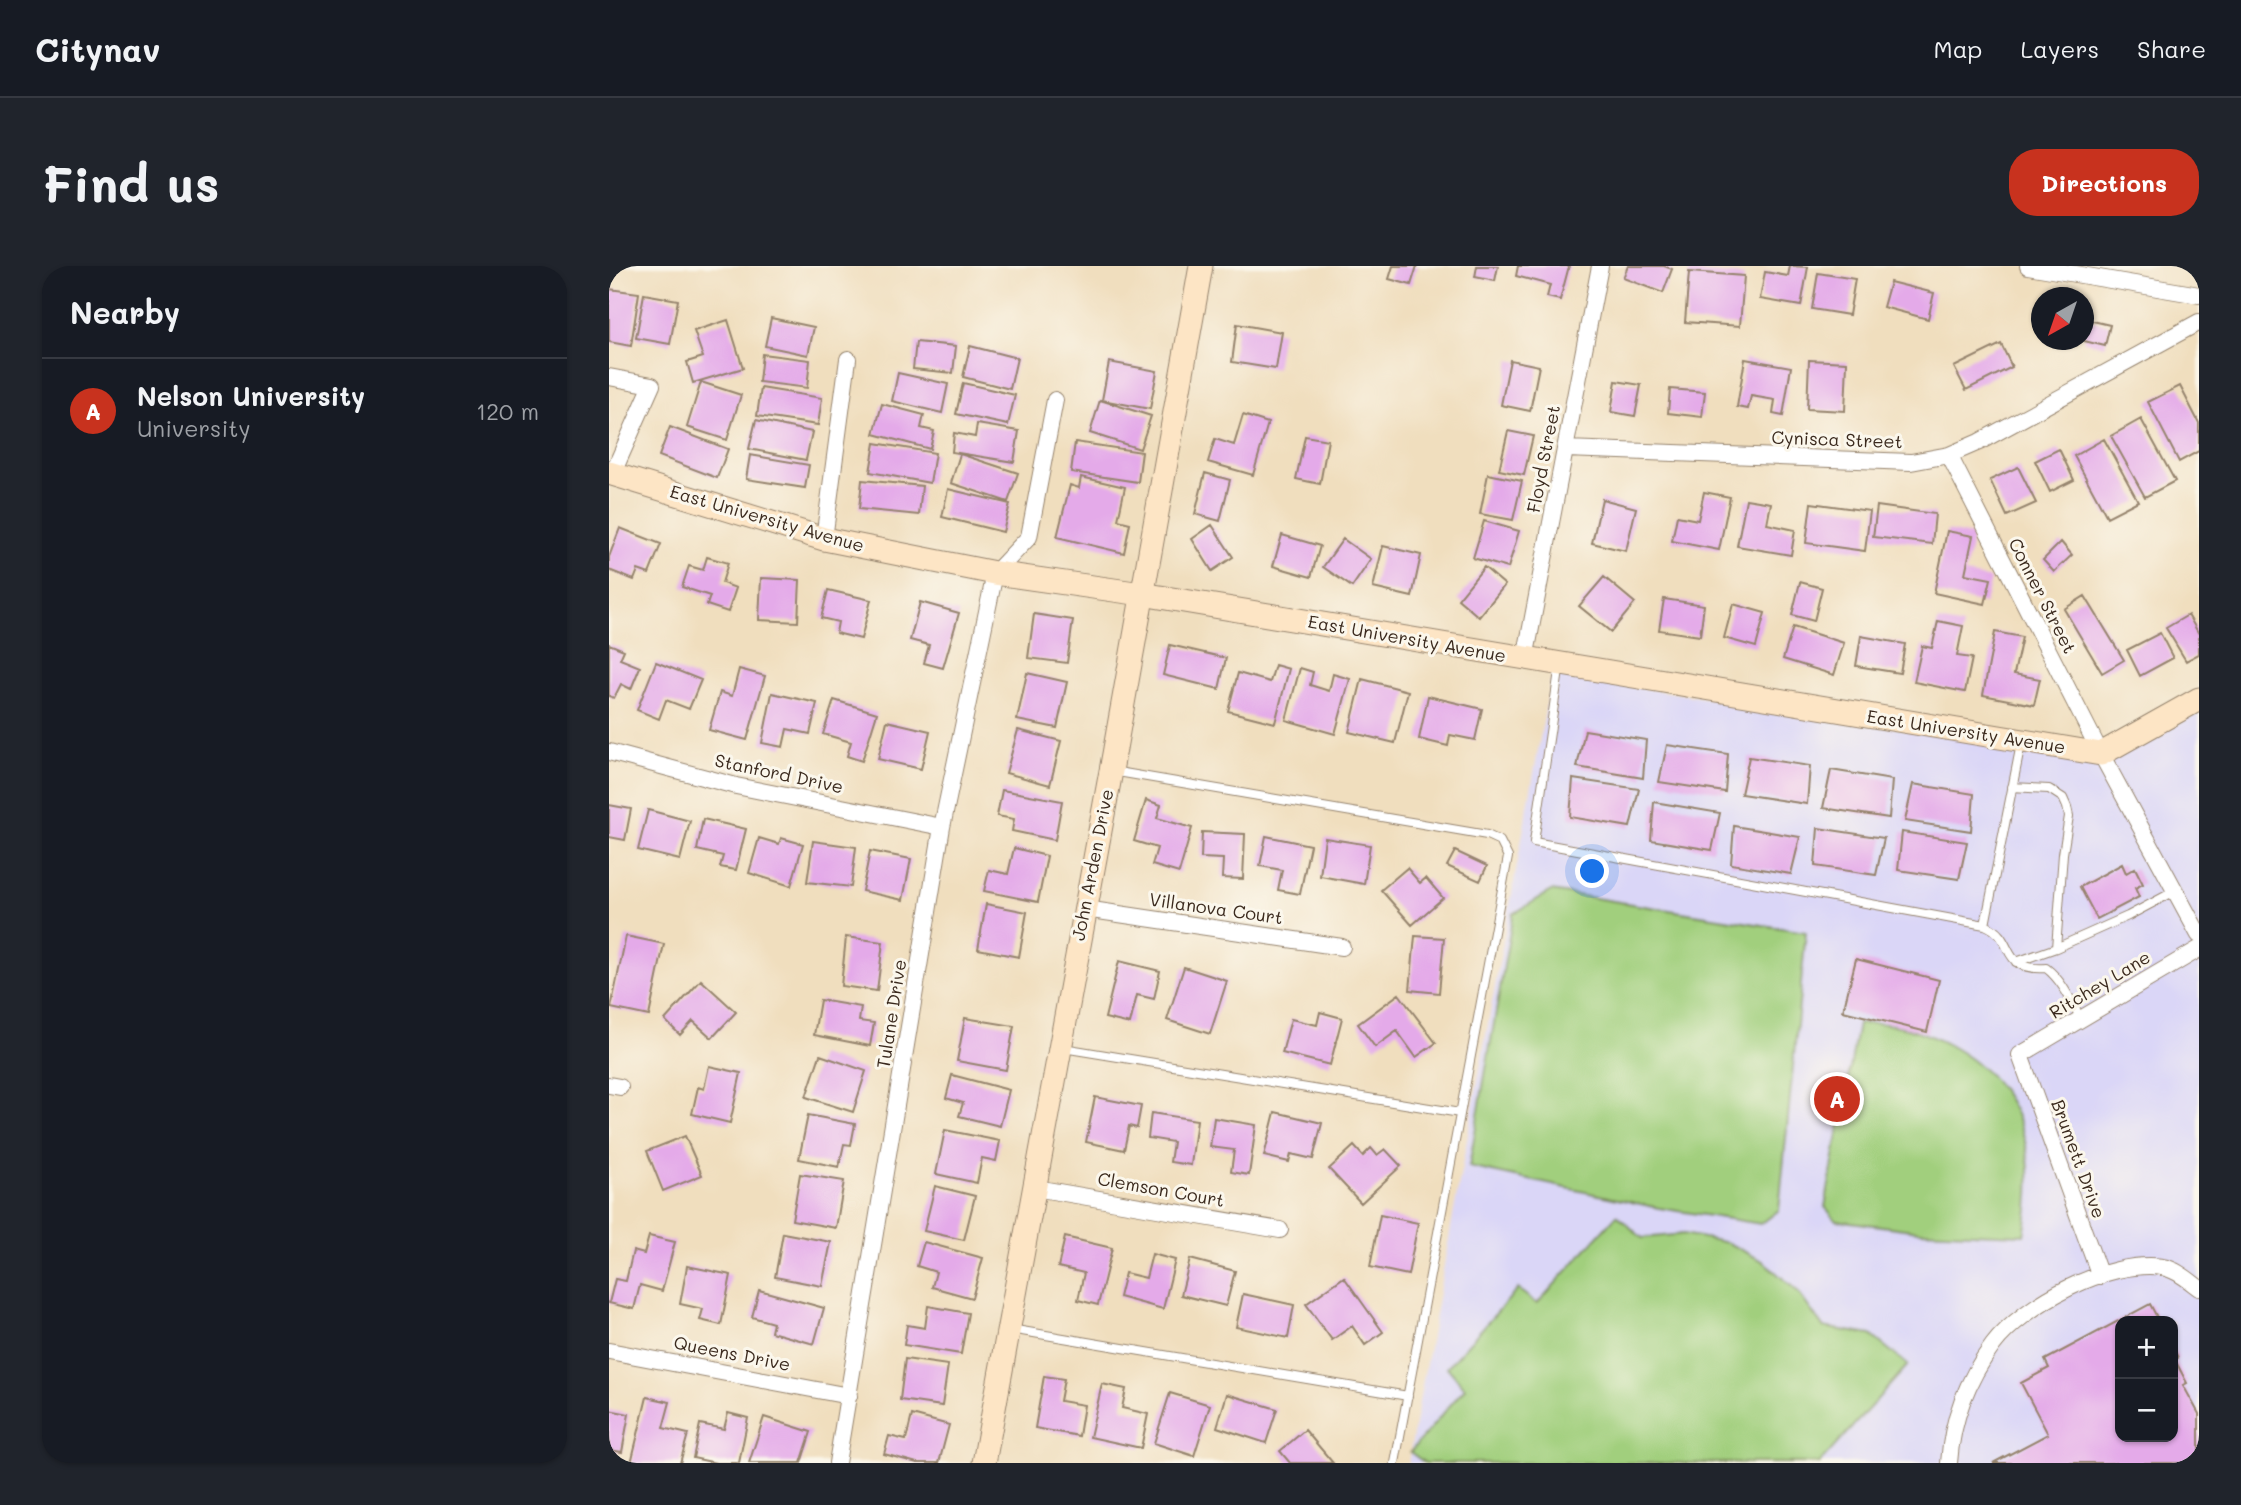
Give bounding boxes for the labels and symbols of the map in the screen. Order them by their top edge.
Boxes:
north arrow [2031,287,2094,350]
street label: Floyd Street [1521,403,1565,515]
street label: Cynisca Street [1771,425,1903,453]
street label: East University Avenue [667,479,867,557]
street label: Conner Street [2003,534,2082,657]
street label: East University Avenue [1306,609,1508,667]
street label: East University Avenue [1865,703,2067,759]
street label: Stanford Drive [713,748,846,798]
street label: John Arden Drive [1066,787,1118,943]
your location [1575,854,1609,888]
street label: Villanova Court [1148,887,1285,929]
street label: Ritchey Lane [2045,945,2154,1024]
street label: Tulane Drive [871,958,911,1070]
pin: A [1814,1073,1860,1125]
street label: Brumett Drive [2046,1096,2112,1221]
street label: Clemson Court [1096,1166,1226,1212]
street label: Queens Drive [672,1330,793,1376]

